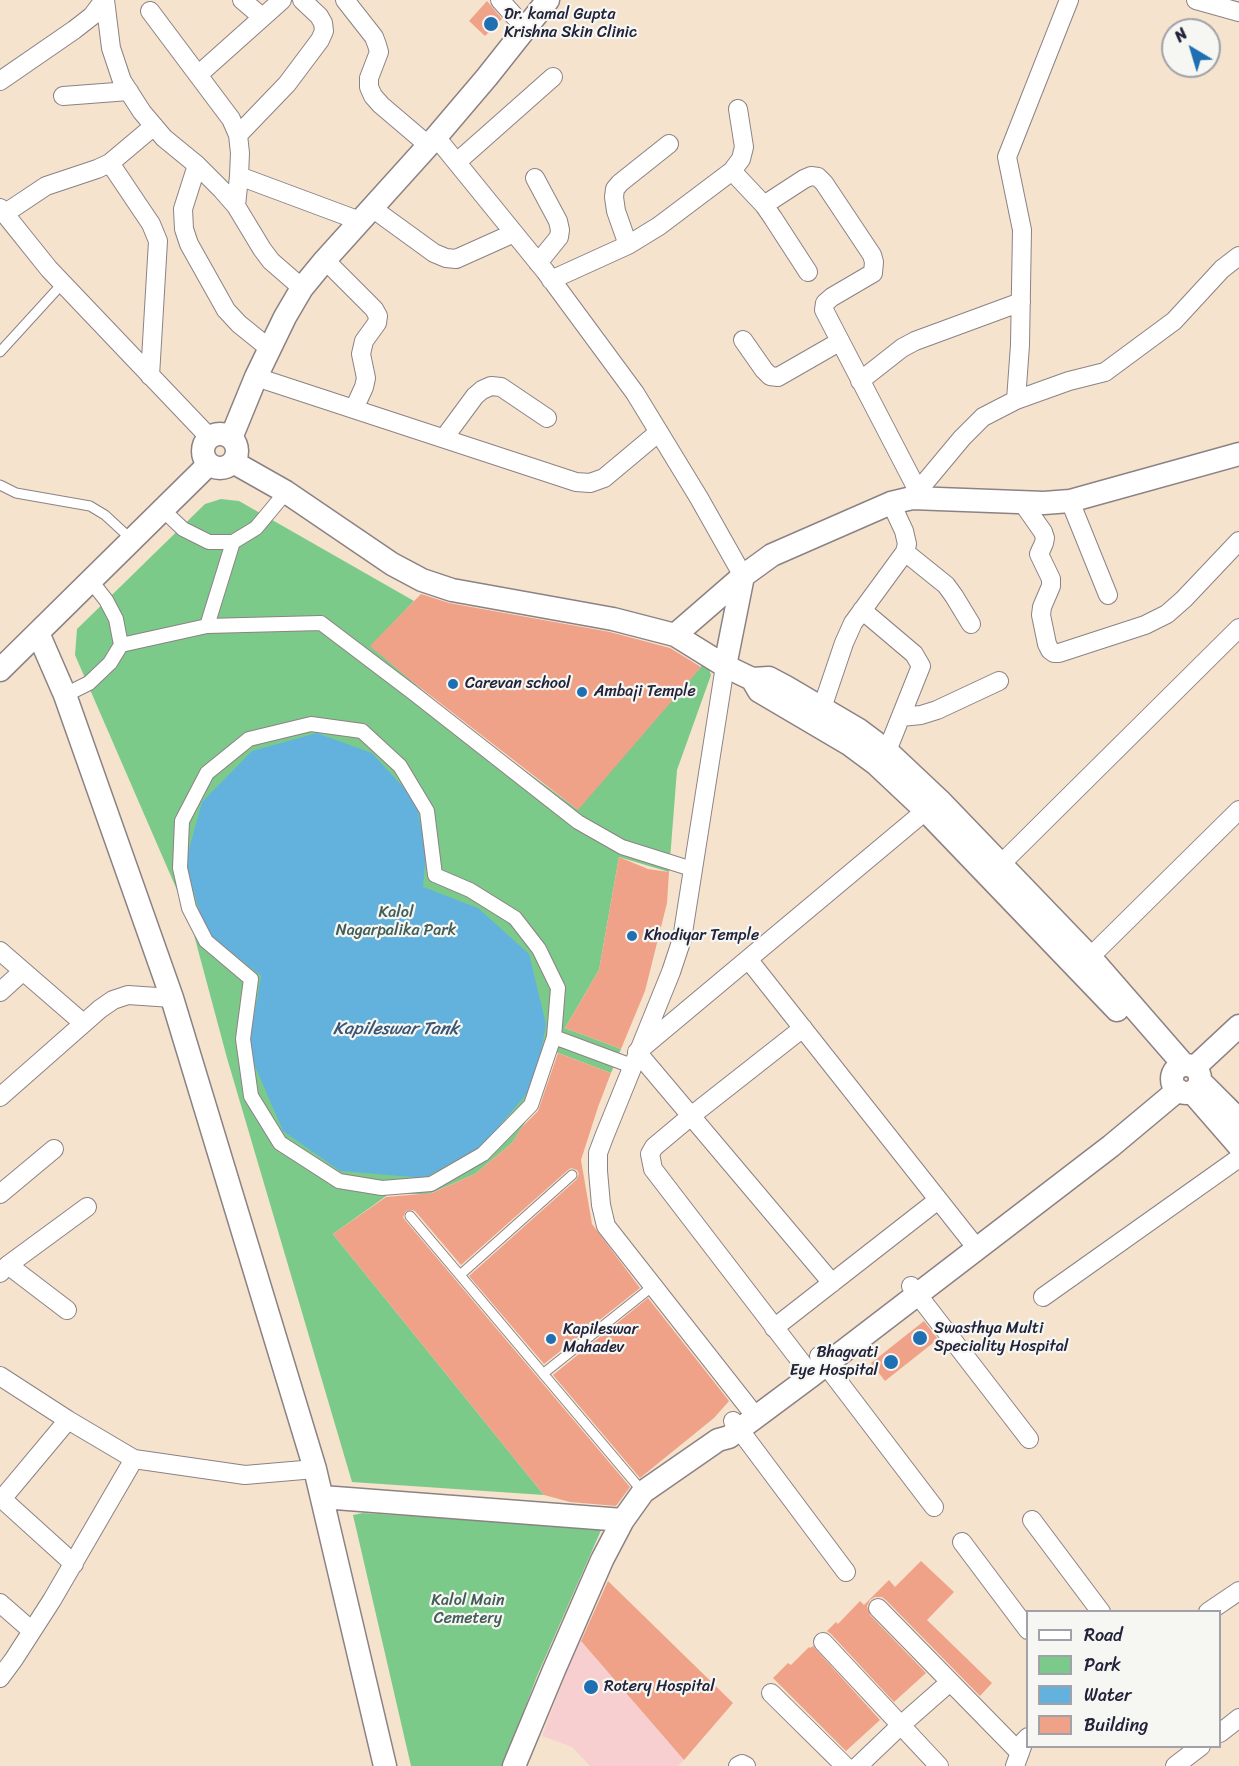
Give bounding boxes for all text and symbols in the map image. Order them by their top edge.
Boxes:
place label: Dr. kamal Gupta Krishna Skin Clinic [504,5,637,43]
marker: Dr. kamal Gupta Krishna Skin Clinic [482,15,500,33]
north arrow [1161,18,1221,78]
text: N [1168,20,1194,50]
place label: Carevan school [465,674,571,694]
marker: Carevan school [446,677,460,691]
place label: Ambaji Temple [594,682,696,702]
marker: Ambaji Temple [575,685,589,699]
park label: Kalol Nagarpalika Park [336,903,456,941]
place label: Khodiyar Temple [644,926,759,946]
marker: Khodiyar Temple [625,929,639,943]
water label: Kapileswar Tank [333,1018,459,1040]
place label: Swasthya Multi Speciality Hospital [934,1319,1068,1357]
place label: Kapileswar Mahadev [563,1320,638,1358]
marker: Swasthya Multi Speciality Hospital [911,1329,929,1347]
marker: Kapileswar Mahadev [544,1332,558,1346]
place label: Bhagvati Eye Hospital [790,1343,878,1381]
marker: Bhagvati Eye Hospital [882,1353,900,1371]
park label: Kalol Main Cemetery [431,1591,505,1629]
legend [1026,1610,1221,1748]
text: Road [1084,1619,1123,1651]
text: Park [1084,1649,1121,1681]
place label: Rotery Hospital [604,1677,715,1697]
marker: Rotery Hospital [582,1678,600,1696]
text: Water [1084,1679,1131,1711]
text: Building [1084,1709,1148,1741]

